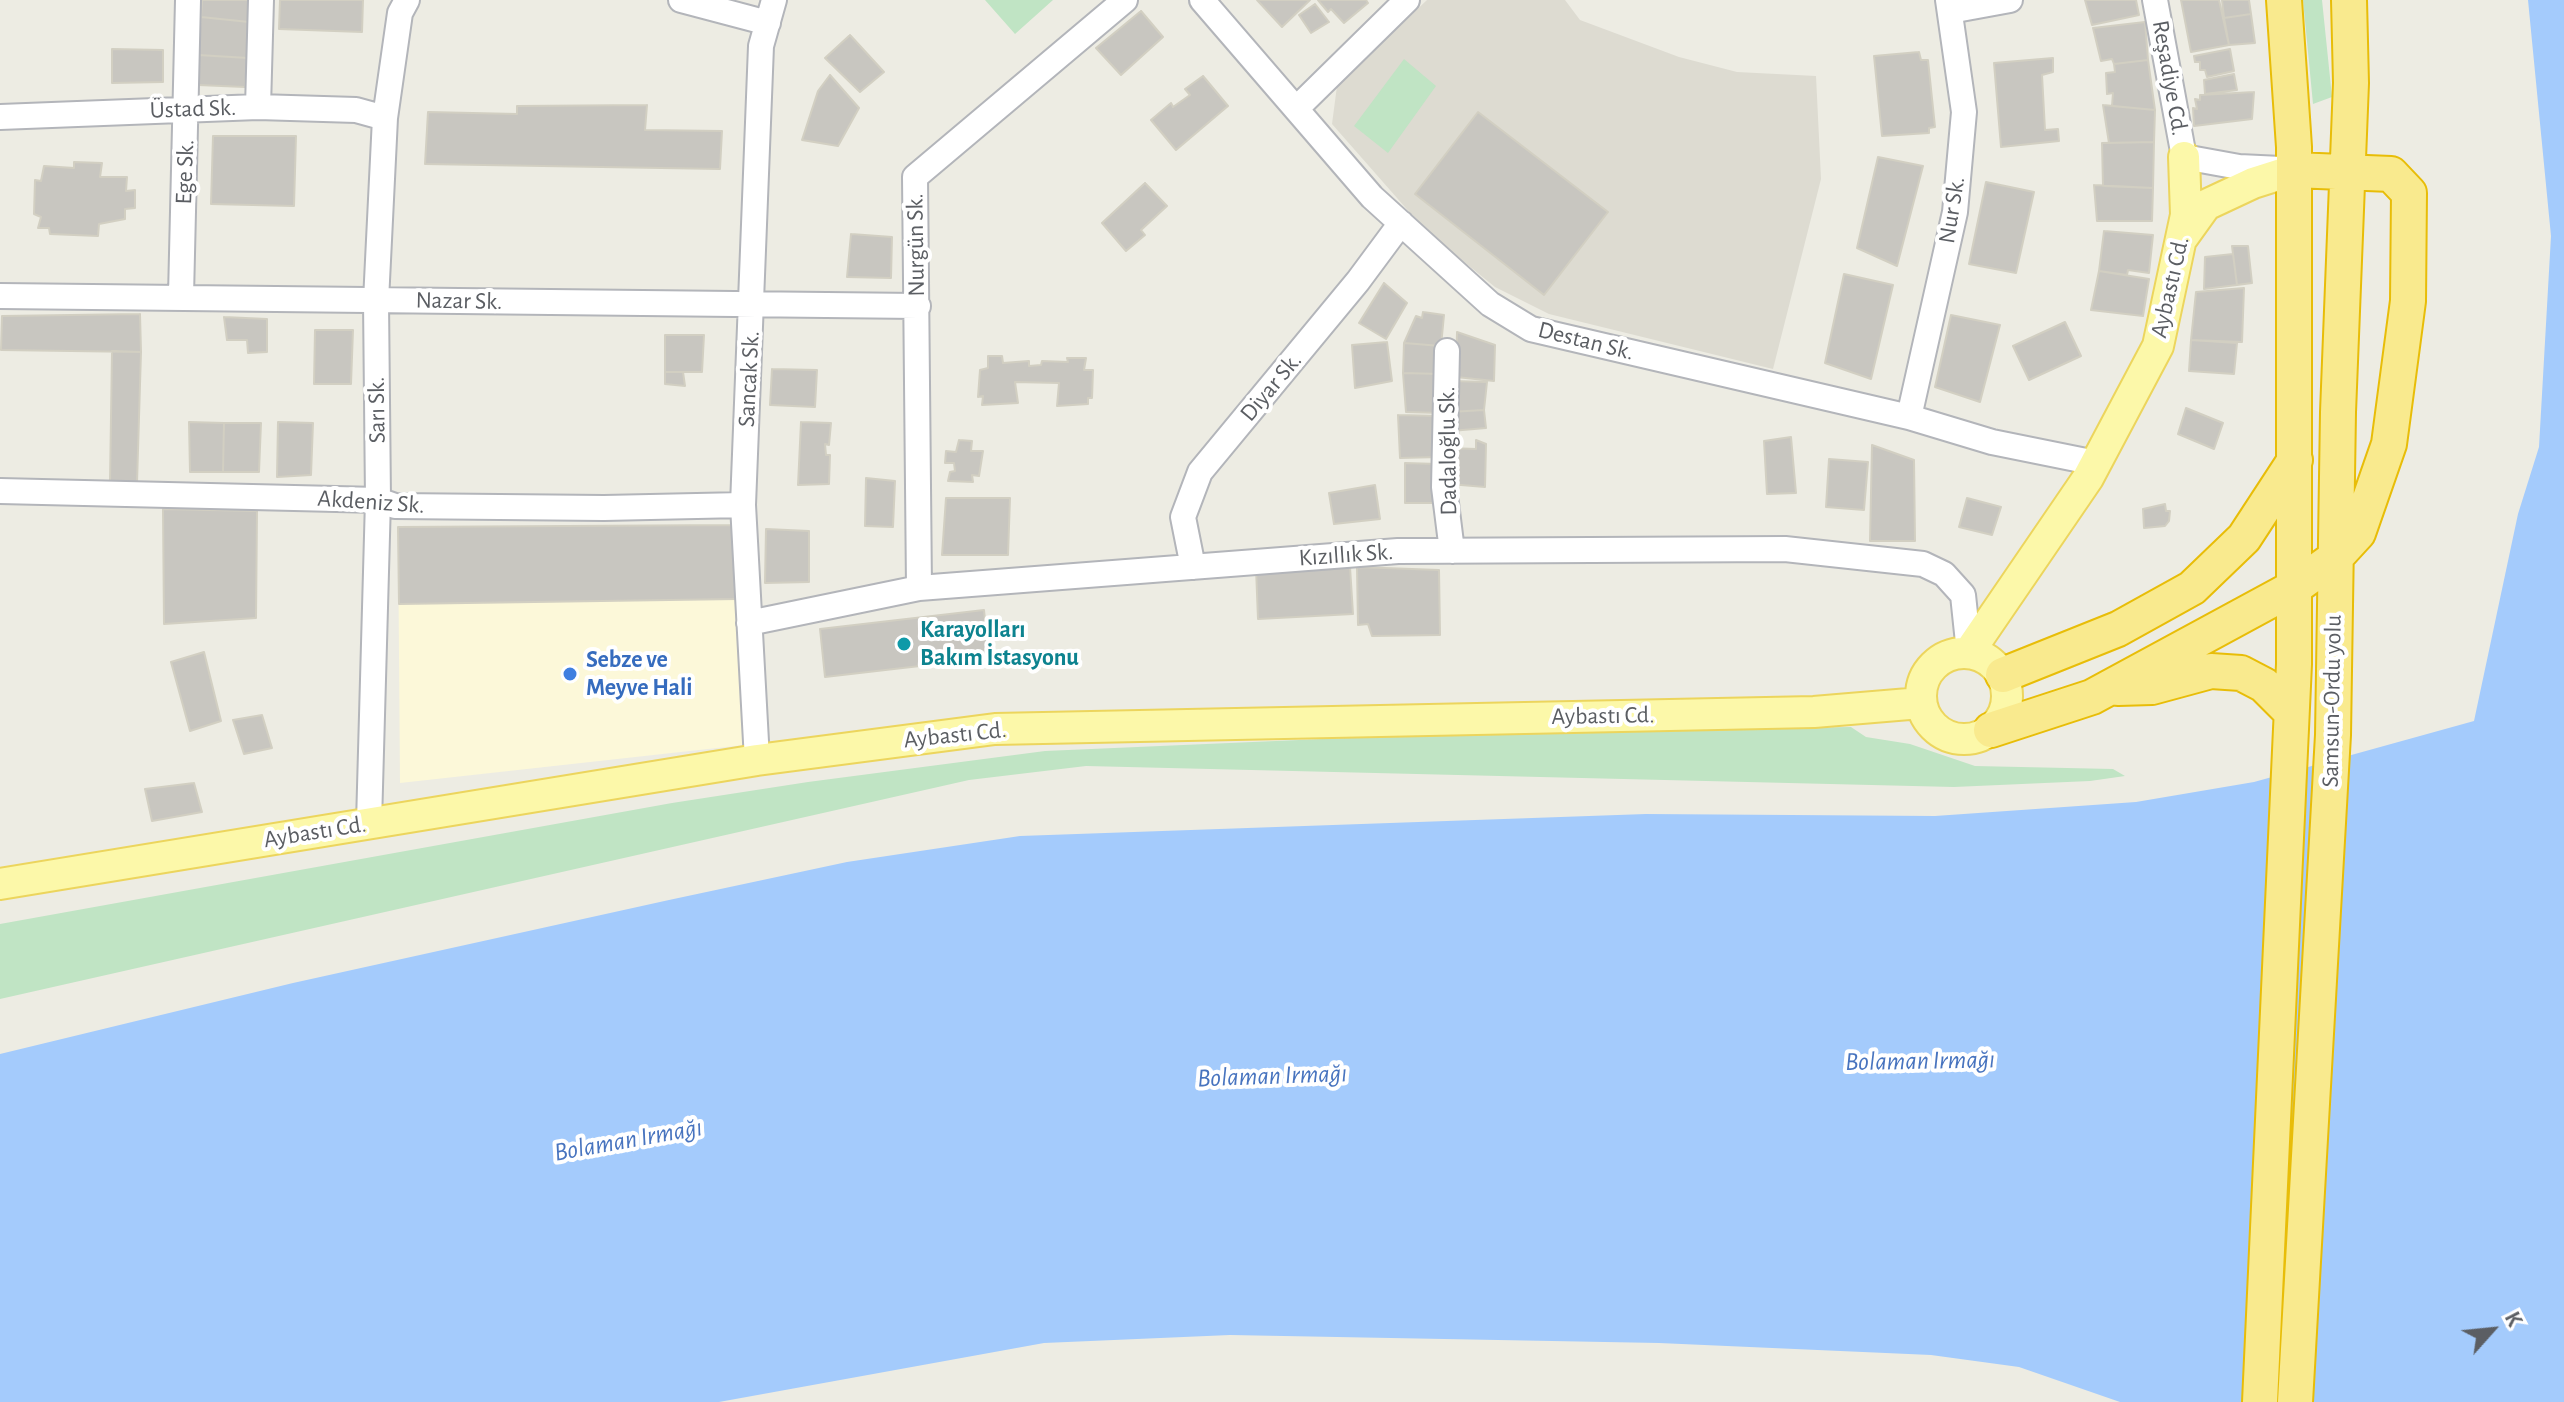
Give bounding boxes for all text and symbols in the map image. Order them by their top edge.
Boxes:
street label: Reşadiye Cd. [2146,18,2194,138]
street label: Üstad Sk. [149,93,237,125]
street label: Ege Sk. [169,139,201,205]
street label: Nur Sk. [1933,174,1971,246]
street label: Nurgün Sk. [901,193,931,297]
street label: Aybastı Cd. [2144,233,2196,341]
street label: Nazar Sk. [415,286,503,316]
street label: Destan Sk. [1535,315,1637,367]
street label: Sancak Sk. [732,330,766,428]
street label: Diyar Sk. [1234,347,1308,427]
street label: Sarı Sk. [362,376,392,444]
street label: Dadaloğlu Sk. [1432,386,1464,516]
street label: Akdeniz Sk. [316,484,426,520]
street label: Kızıllık Sk. [1298,537,1394,573]
street label: Samsun-Ordu yolu [2316,614,2348,788]
place label: Karayolları Bakım İstasyonu [920,616,1079,672]
marker: Karayolları Bakım İstasyonu [895,635,913,653]
place label: Sebze ve Meyve Hali [586,646,693,702]
marker: Sebze ve Meyve Hali [561,665,579,683]
street label: Aybastı Cd. [1551,701,1655,731]
street label: Aybastı Cd. [902,715,1008,755]
street label: Aybastı Cd. [262,810,368,854]
water label: Bolaman Irmağı [1845,1044,1995,1078]
water label: Bolaman Irmağı [1197,1058,1347,1094]
water label: Bolaman Irmağı [552,1112,704,1168]
north arrow [2452,1290,2532,1370]
text: K [2501,1308,2526,1330]

